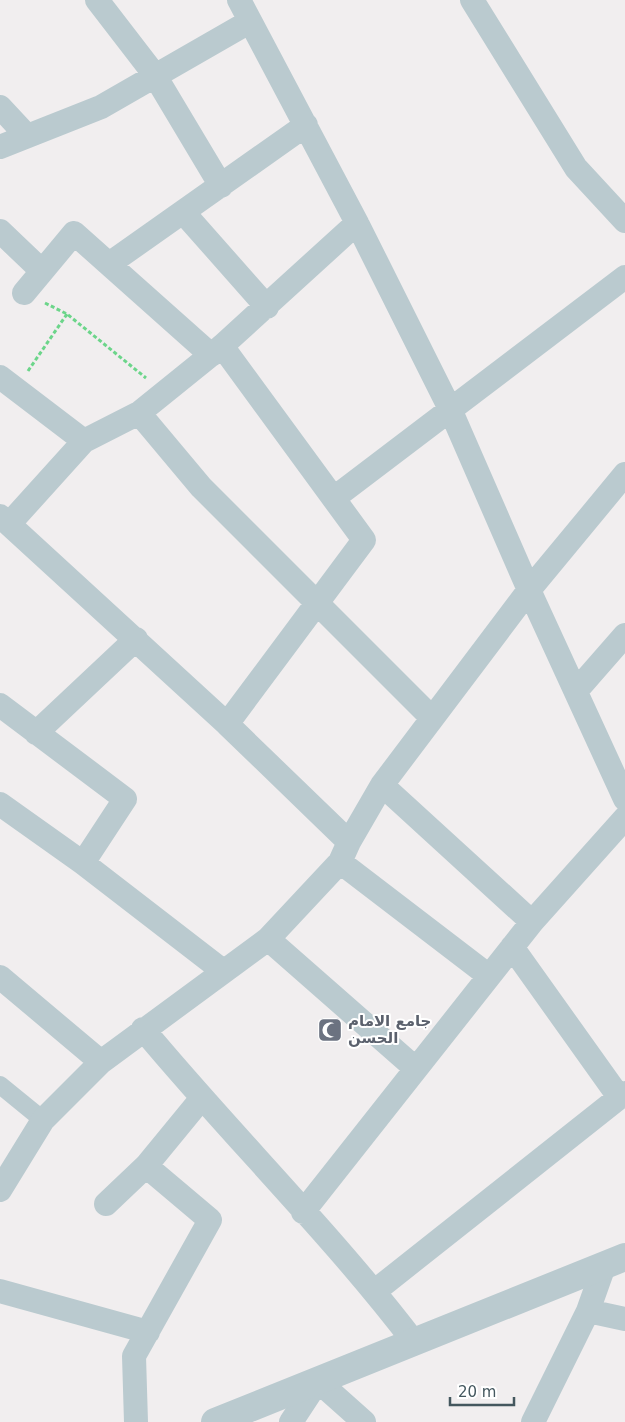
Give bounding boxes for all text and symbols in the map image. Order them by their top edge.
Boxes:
place label: جامع الامام الحسن [348,1012,431,1047]
mosque icon: جامع الامام الحسن [317,1017,343,1043]
scale bar [450,1374,514,1406]
text: 20 m [458,1383,496,1401]

